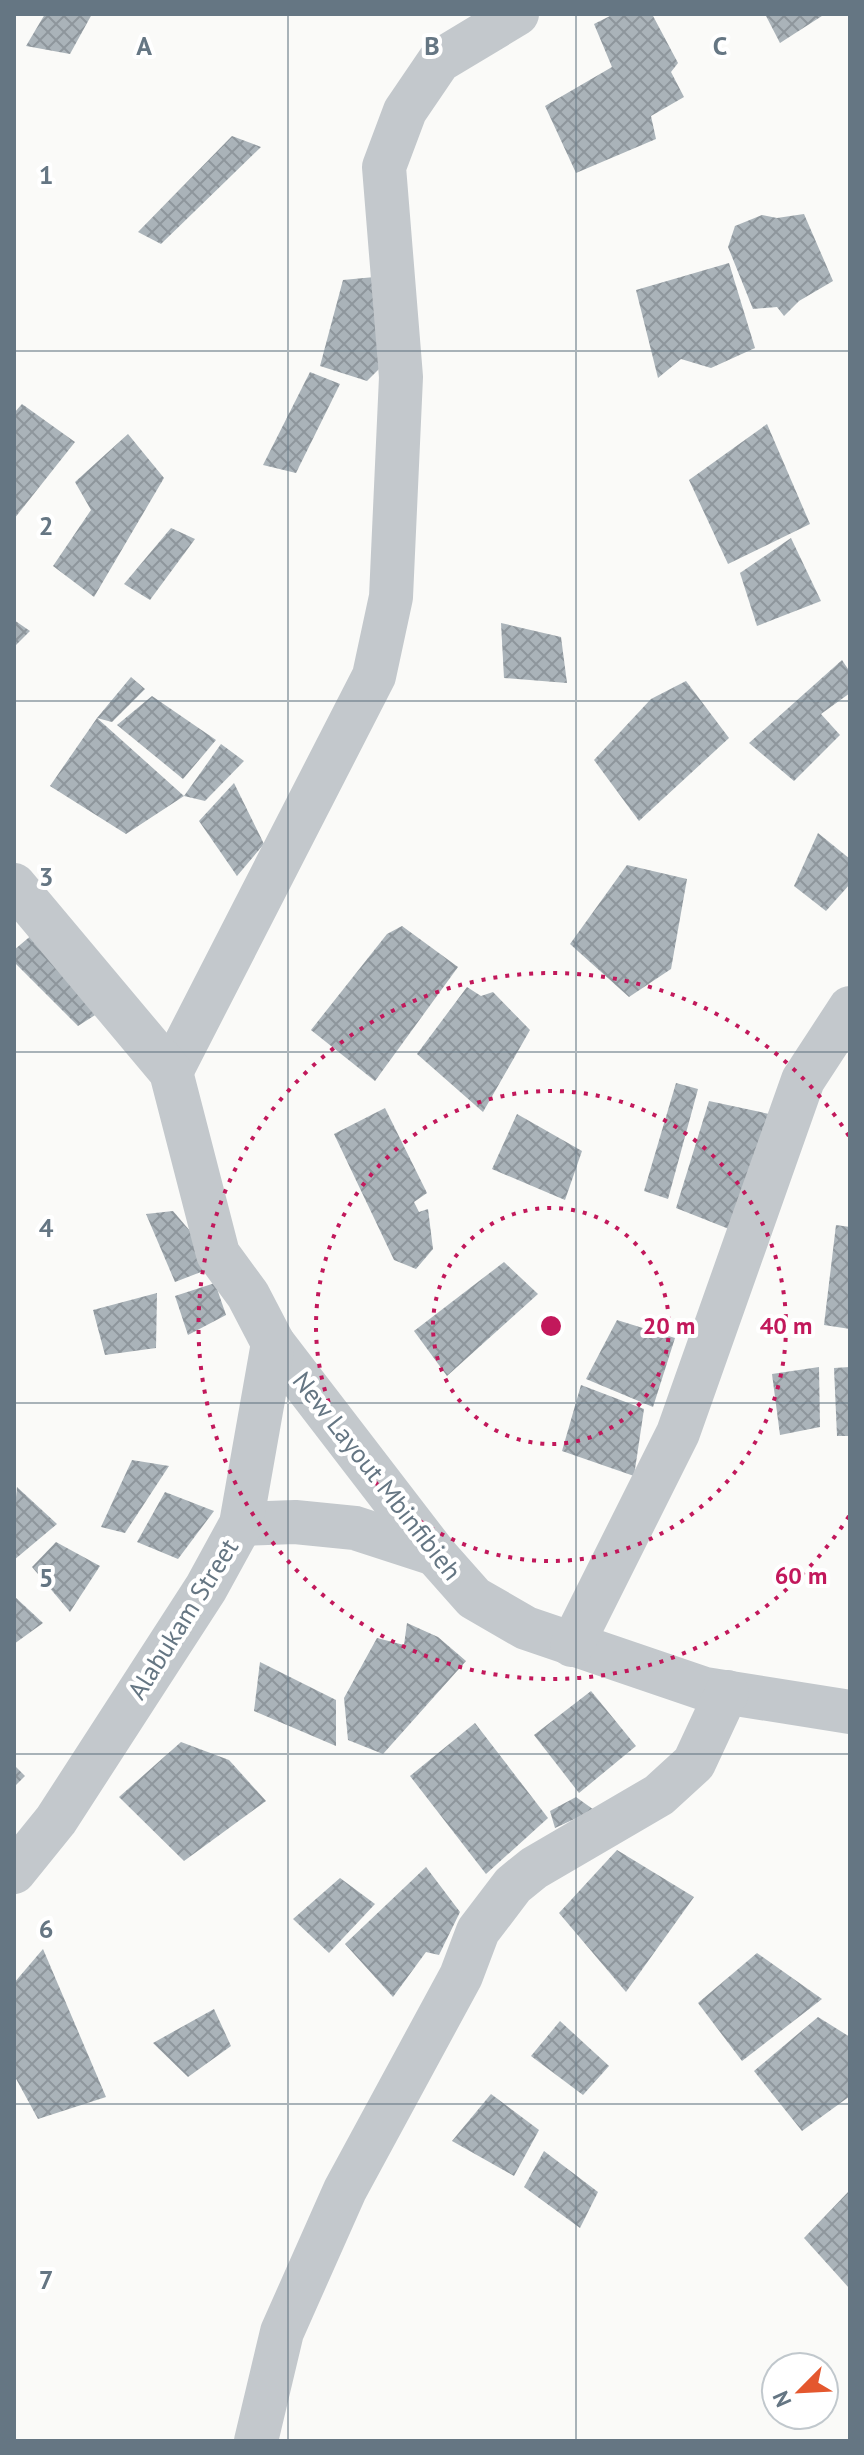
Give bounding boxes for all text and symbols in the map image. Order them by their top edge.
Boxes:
text: A [136,29,152,62]
text: B [424,29,440,62]
text: C [713,29,727,62]
text: 1 [39,158,53,191]
text: 2 [39,509,53,542]
text: 3 [39,860,53,893]
text: 4 [39,1211,54,1244]
text: 20 m [643,1310,695,1341]
text: 40 m [760,1310,812,1341]
centre of rings [537,1312,565,1340]
street label: New Layout Mbinfibieh [286,1365,469,1587]
street label: Alabukam Street [120,1532,245,1705]
text: 60 m [775,1560,827,1591]
text: 5 [39,1561,53,1594]
text: 6 [39,1912,53,1945]
text: 7 [39,2263,53,2296]
north arrow [760,2351,840,2431]
text: N [766,2387,797,2411]

